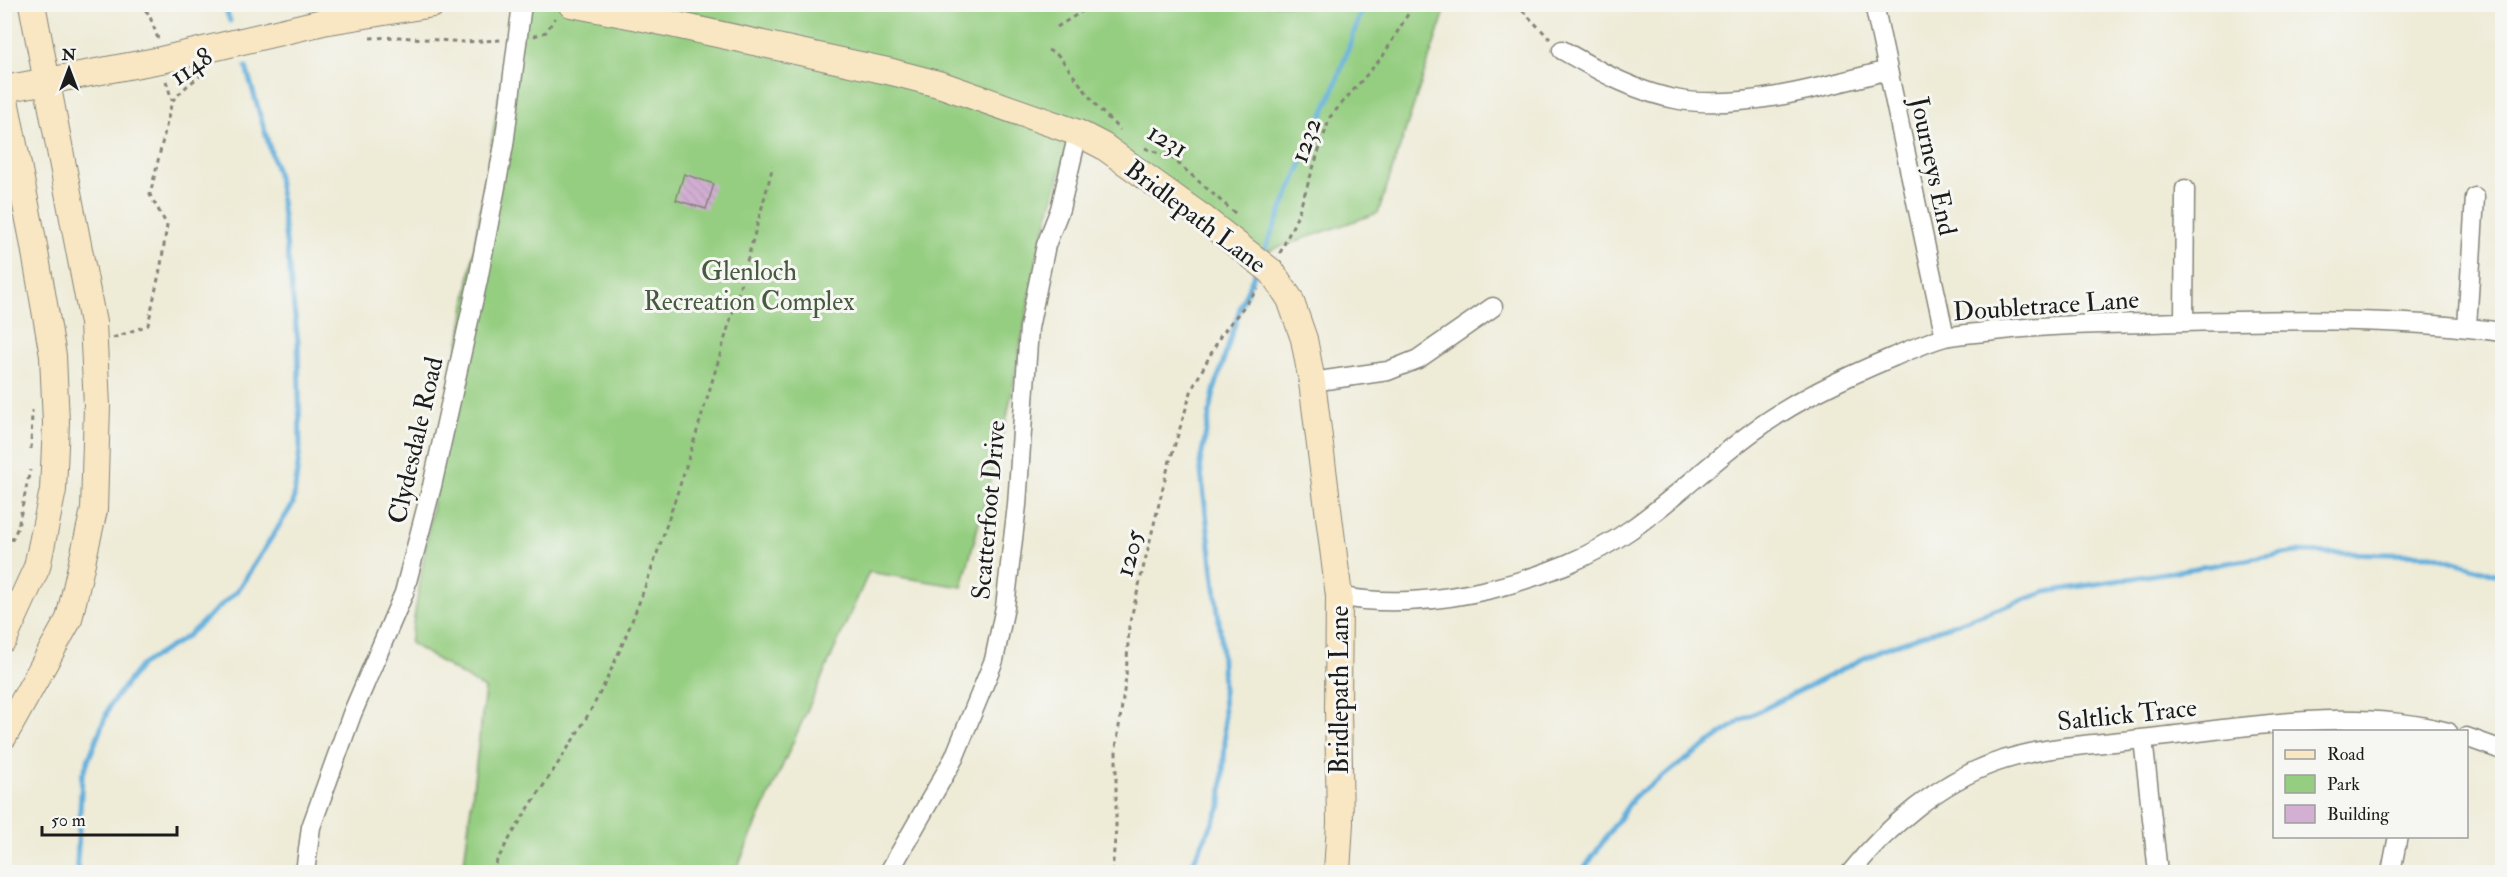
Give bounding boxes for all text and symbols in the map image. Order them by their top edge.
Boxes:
north arrow [39,39,99,99]
street label: 1148 [164,41,219,93]
text: N [61,45,77,65]
street label: Journeys End [1903,93,1963,239]
street label: 1232 [1283,113,1329,167]
street label: 1231 [1141,116,1194,165]
street label: Bridlepath Lane [1118,153,1273,281]
park label: Glenloch Recreation Complex [643,256,855,319]
street label: Doubletrace Lane [1952,284,2140,328]
street label: Clydesdale Road [381,354,451,527]
street label: Scatterfoot Drive [965,419,1013,601]
street label: 1205 [1108,526,1152,580]
street label: Bridlepath Lane [1324,605,1357,774]
street label: Saltlick Trace [2056,692,2199,738]
legend [2273,730,2468,838]
text: Road [2327,743,2365,766]
text: Park [2327,773,2360,796]
scale bar [42,799,177,837]
text: Building [2327,803,2390,826]
text: 50 m [51,809,86,832]

